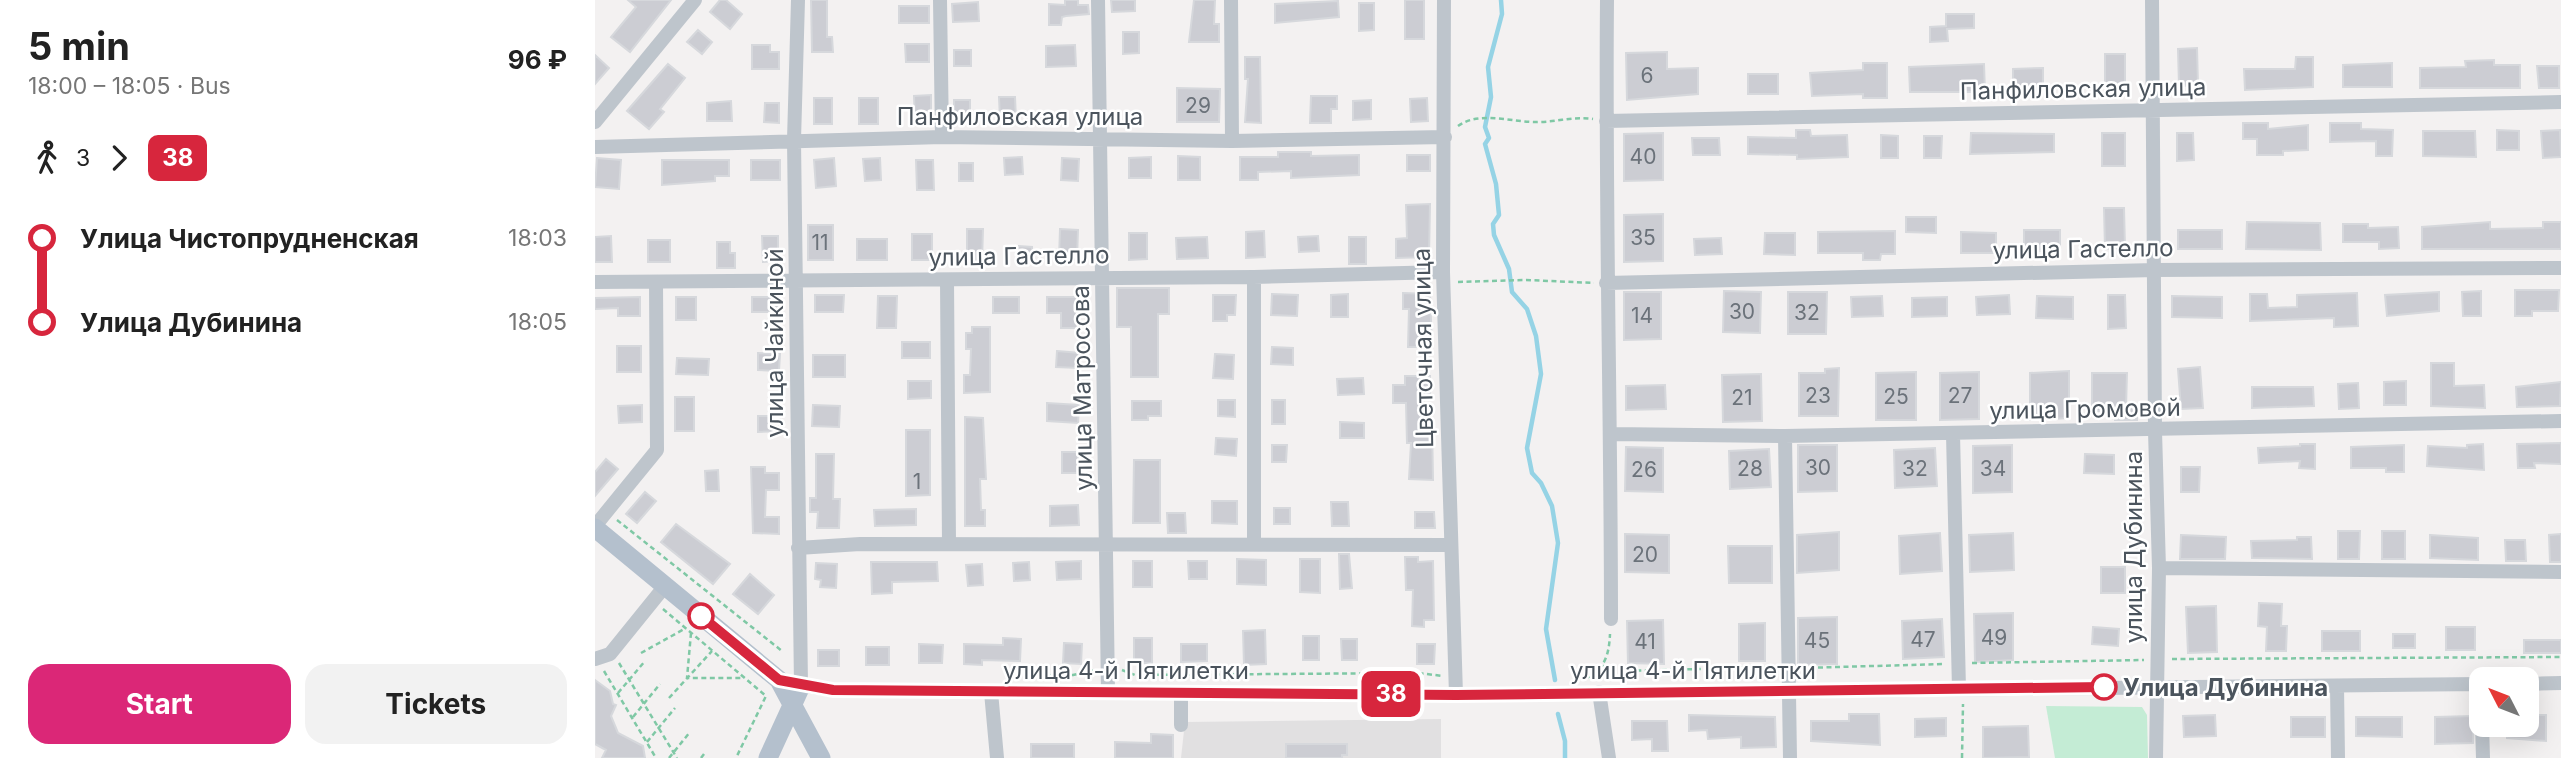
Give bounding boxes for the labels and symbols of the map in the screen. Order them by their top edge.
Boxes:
house number: 6 [1640,63,1654,88]
street label: Панфиловская улица [1960,72,2206,106]
house number: 29 [1185,93,1211,118]
street label: Панфиловская улица [897,102,1143,131]
house number: 40 [1630,144,1656,169]
house number: 35 [1630,225,1656,250]
house number: 11 [811,230,829,255]
street label: улица Гастелло [1992,233,2174,265]
street label: улица Гастелло [928,240,1110,272]
street label: улица Чайкиной [760,248,789,438]
street label: Цветочная улица [1407,248,1439,448]
street label: улица Матросова [1066,285,1098,491]
house number: 30 [1729,299,1755,324]
house number: 32 [1794,300,1820,325]
house number: 14 [1631,303,1653,328]
house number: 23 [1805,383,1831,408]
house number: 27 [1948,383,1972,408]
house number: 25 [1883,384,1909,409]
house number: 21 [1731,385,1753,410]
street label: улица Громовой [1989,393,2181,425]
street label: улица Дубинина [2119,451,2148,643]
house number: 30 [1805,455,1831,480]
house number: 28 [1737,456,1763,481]
house number: 32 [1902,456,1928,481]
house number: 34 [1980,456,2006,481]
house number: 26 [1631,457,1657,482]
house number: 1 [913,469,921,494]
house number: 20 [1632,542,1658,567]
unlabelled marker [688,603,714,629]
house number: 49 [1981,625,2007,650]
house number: 47 [1910,627,1936,652]
house number: 45 [1804,628,1830,653]
house number: 41 [1634,629,1656,654]
street label: улица 4-й Пятилетки [1003,656,1249,685]
street label: улица 4-й Пятилетки [1570,656,1816,685]
north arrow [2469,667,2539,737]
line badge: 38 [1359,671,1423,717]
place label: Улица Дубинина [2123,673,2328,702]
marker: Улица Дубинина [2091,674,2117,700]

